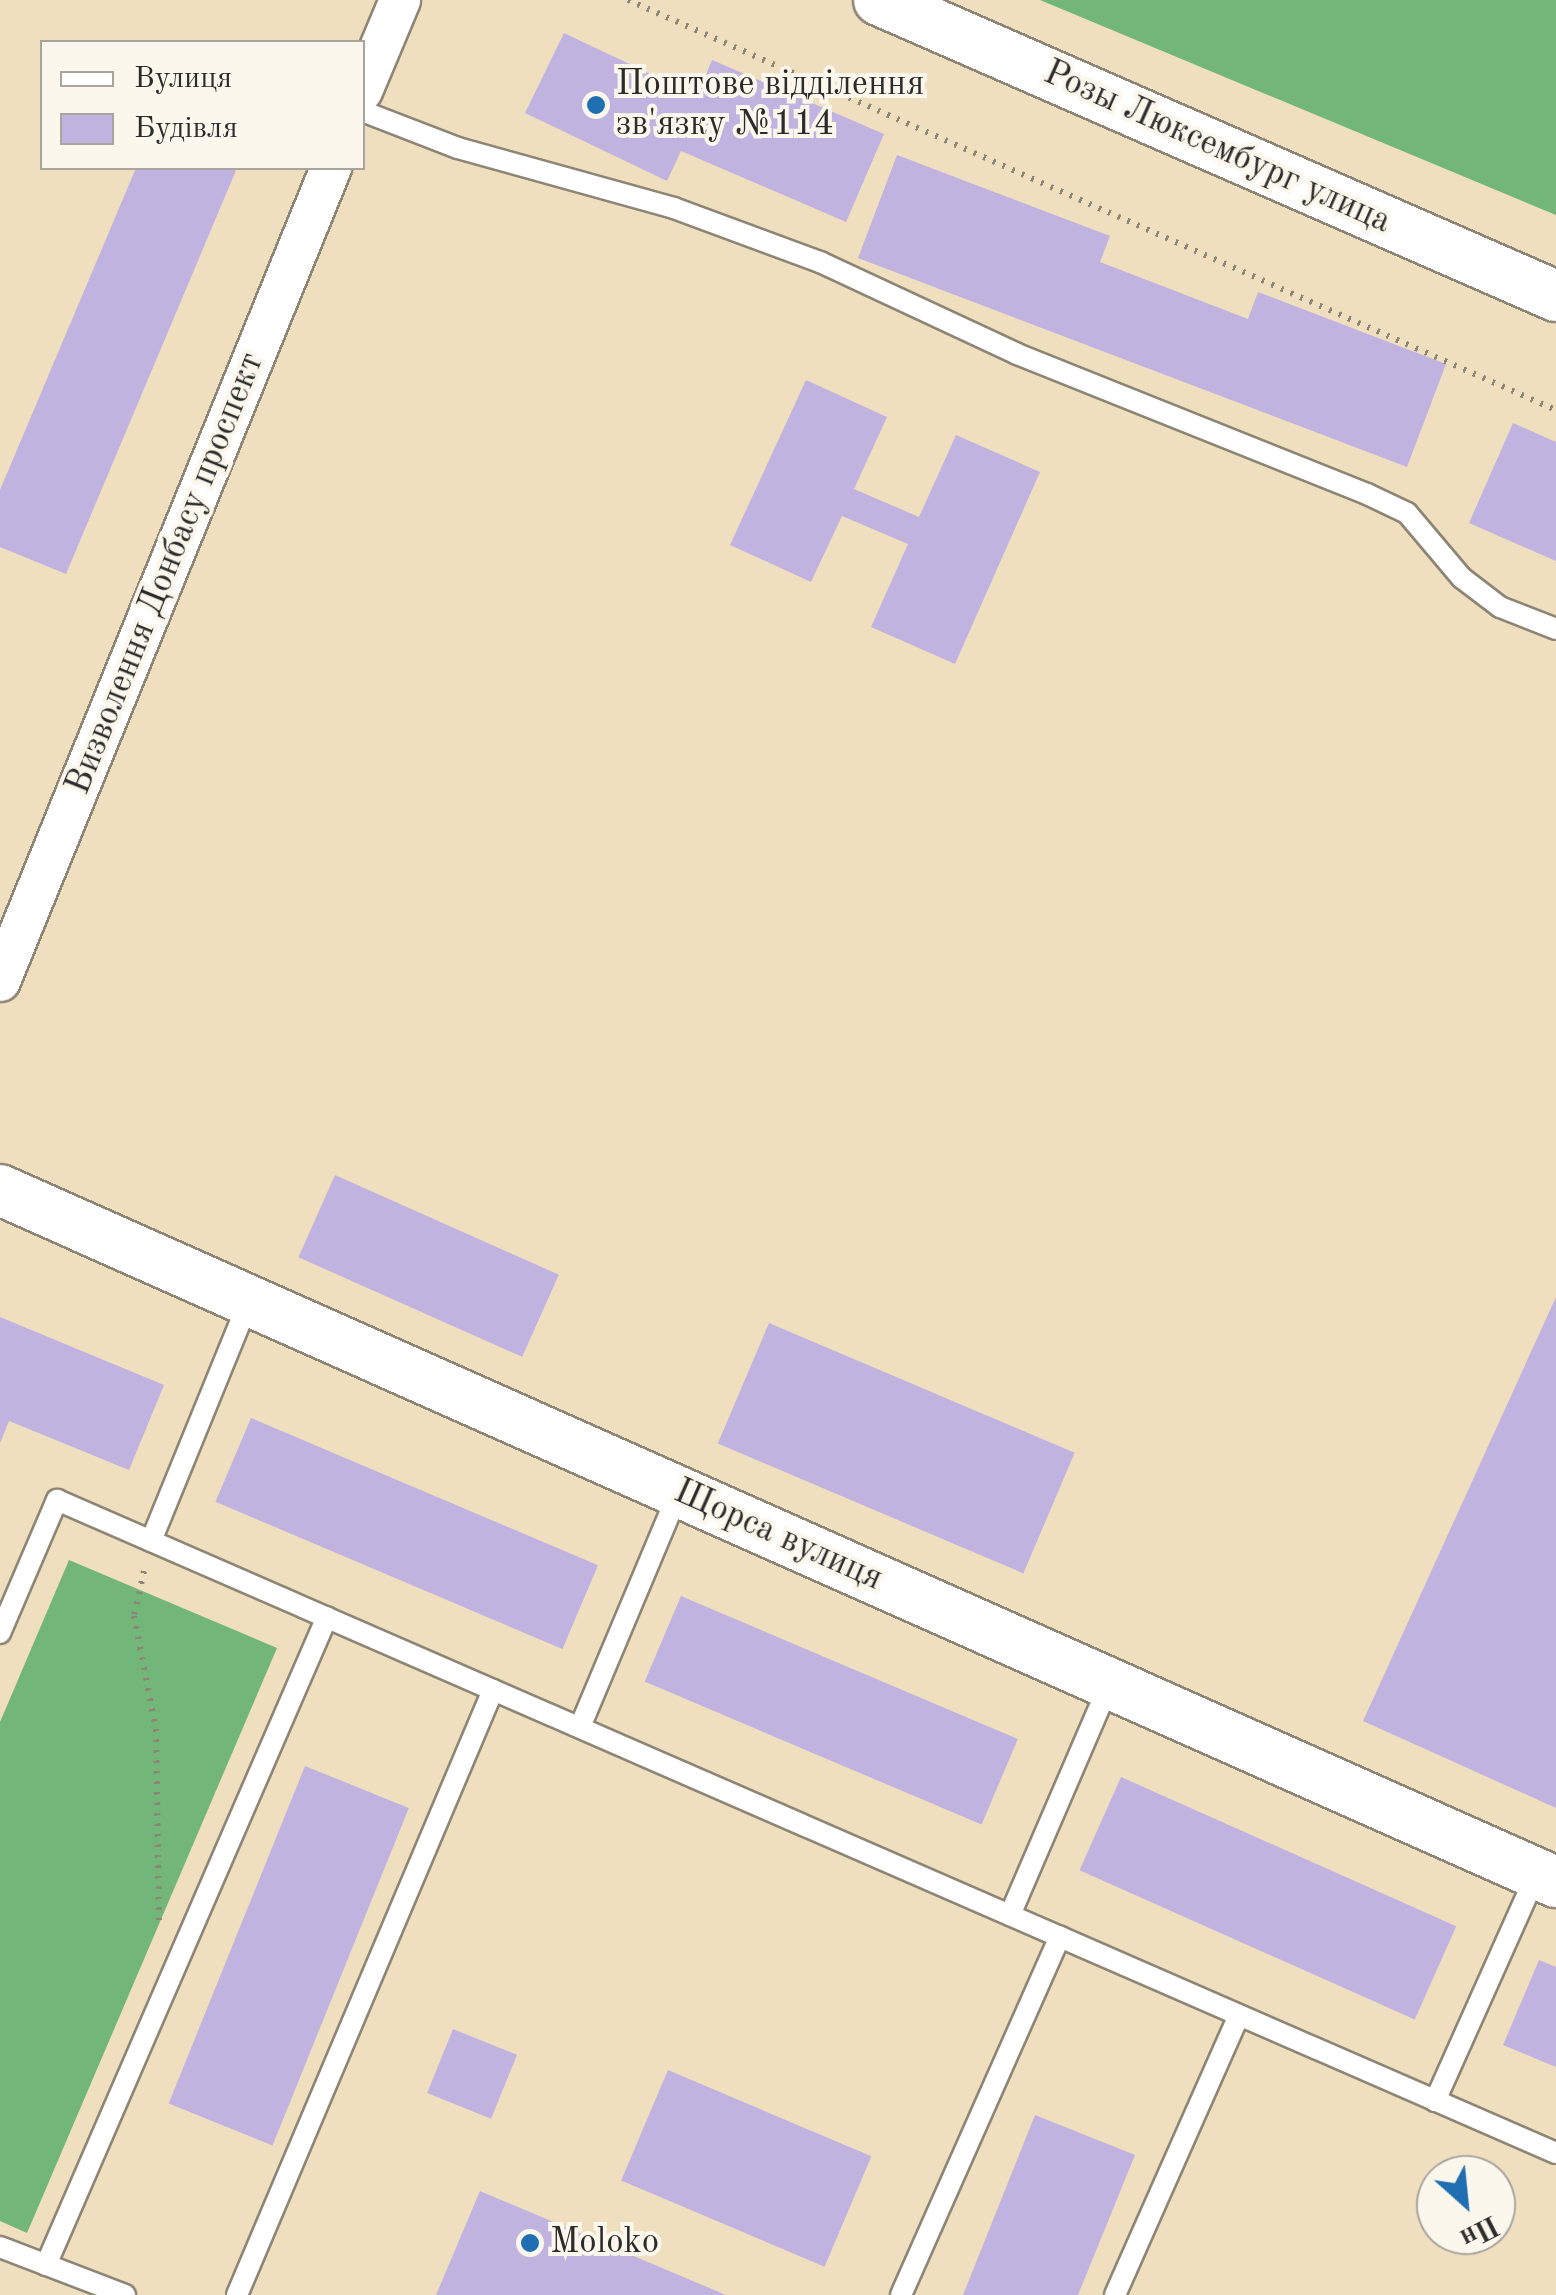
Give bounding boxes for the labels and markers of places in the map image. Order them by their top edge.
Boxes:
place label: Поштове відділення зв'язку №114 [616,64,924,146]
marker: Поштове відділення зв'язку №114 [585,94,607,116]
place label: Moloko [550,2222,659,2264]
marker: Moloko [519,2232,541,2254]

